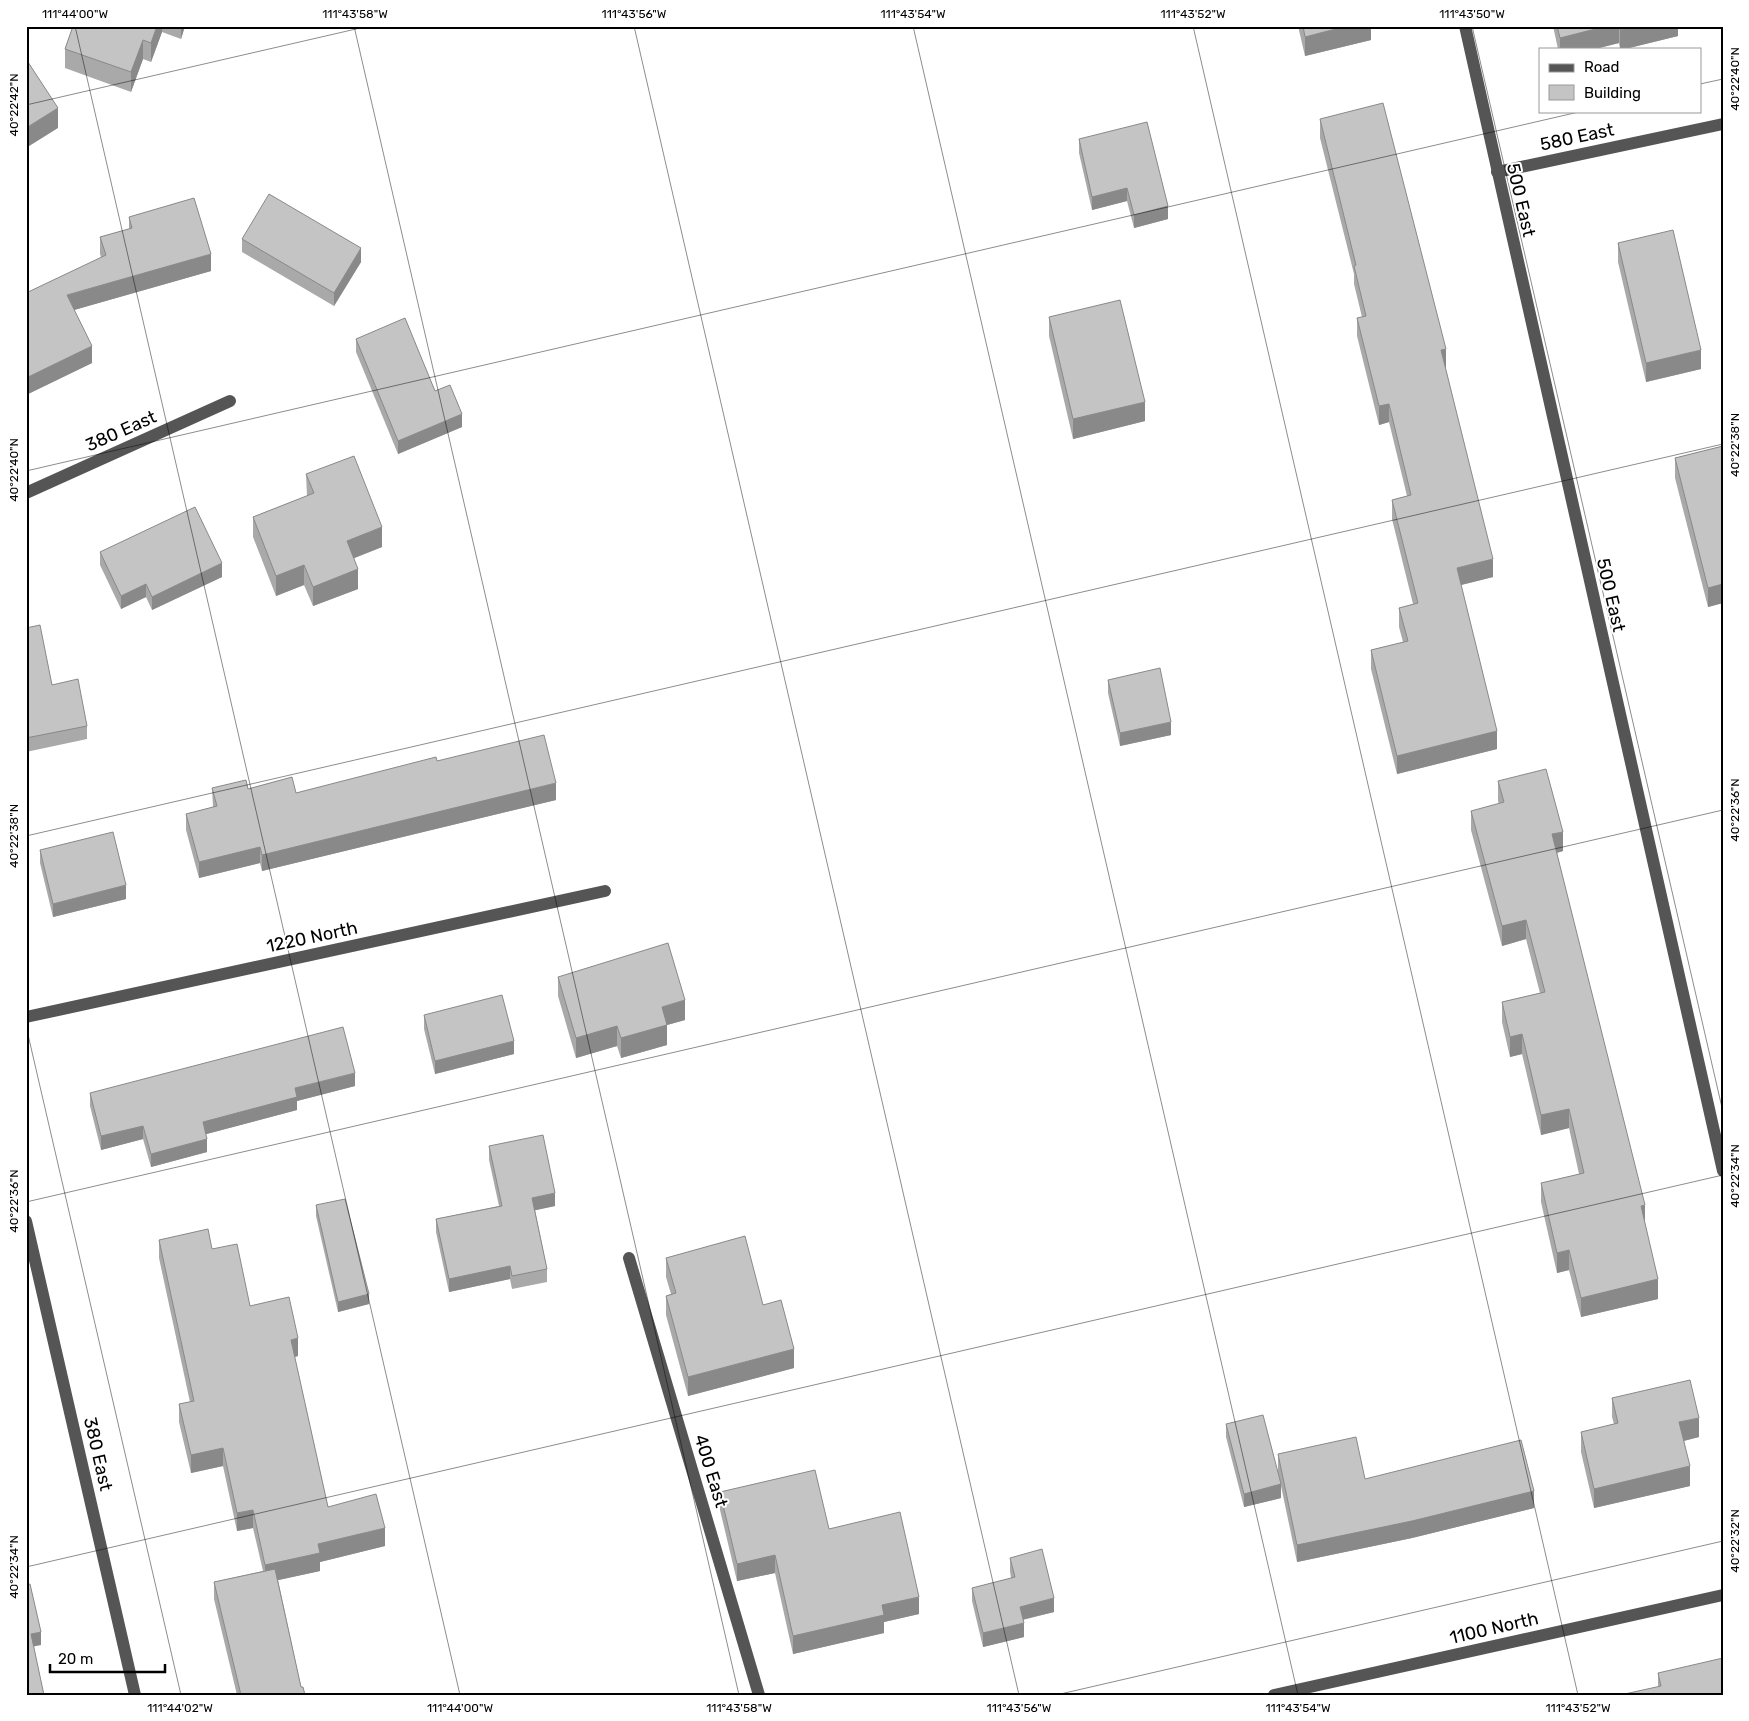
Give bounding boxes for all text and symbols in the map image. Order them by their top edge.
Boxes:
text: 111°44'00"W [42,7,108,21]
text: 111°43'58"W [322,7,388,21]
text: 111°43'56"W [602,7,667,21]
text: 111°43'54"W [880,7,946,21]
text: 111°43'52"W [1160,7,1226,21]
text: 111°43'50"W [1439,7,1505,21]
text: 40°22'40"N [1728,47,1742,111]
legend [1539,48,1702,112]
text: Road [1584,58,1620,76]
text: 40°22'42"N [7,73,21,137]
text: Building [1584,84,1641,102]
street label: 580 East [1538,118,1616,156]
street label: 500 East [1502,161,1540,239]
street label: 380 East [82,406,160,456]
text: 40°22'38"N [1728,413,1742,477]
text: 40°22'40"N [7,438,21,502]
street label: 500 East [1592,556,1630,634]
text: 40°22'36"N [1728,778,1742,842]
text: 40°22'38"N [7,804,21,868]
street label: 1220 North [265,917,359,957]
text: 40°22'34"N [1728,1144,1742,1208]
text: 40°22'36"N [7,1169,21,1233]
street label: 380 East [79,1415,117,1493]
street label: 400 East [689,1432,733,1510]
text: 40°22'32"N [1728,1509,1742,1573]
text: 40°22'34"N [7,1535,21,1599]
street label: 1100 North [1447,1607,1541,1649]
scale bar [50,1641,165,1673]
text: 20 m [58,1650,93,1668]
text: 111°44'02"W [147,1701,213,1715]
text: 111°44'00"W [427,1701,493,1715]
text: 111°43'58"W [706,1701,772,1715]
text: 111°43'56"W [987,1701,1052,1715]
text: 111°43'54"W [1265,1701,1331,1715]
text: 111°43'52"W [1545,1701,1611,1715]

